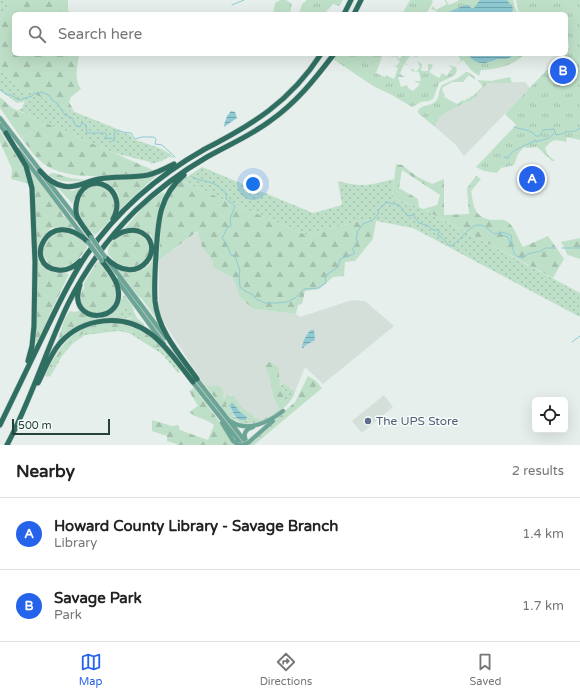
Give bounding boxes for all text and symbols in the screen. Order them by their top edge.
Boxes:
search box [12,12,568,56]
icon: search [26,23,48,45]
text: Search here [58,25,142,43]
pin: B [550,56,576,86]
pin: A [519,164,545,194]
your location [243,174,263,194]
map controls [532,397,568,433]
button: locate [532,397,568,433]
place label: The UPS Store [376,414,458,428]
marker: The UPS Store [363,416,373,426]
scale bar [12,417,110,436]
text: 500 m [18,419,52,432]
text: Nearby [16,461,75,482]
text: 2 results [512,463,564,479]
text: Howard County Library - Savage Branch [54,517,338,535]
text: A [24,526,34,542]
text: 1.4 km [522,526,564,542]
text: Library [54,535,97,551]
text: Savage Park [54,589,142,607]
text: B [24,598,34,614]
text: 1.7 km [522,598,564,614]
text: Park [54,607,82,623]
tab: Map [79,651,102,688]
tab: Directions [260,651,312,688]
tab: Saved [470,651,501,688]

